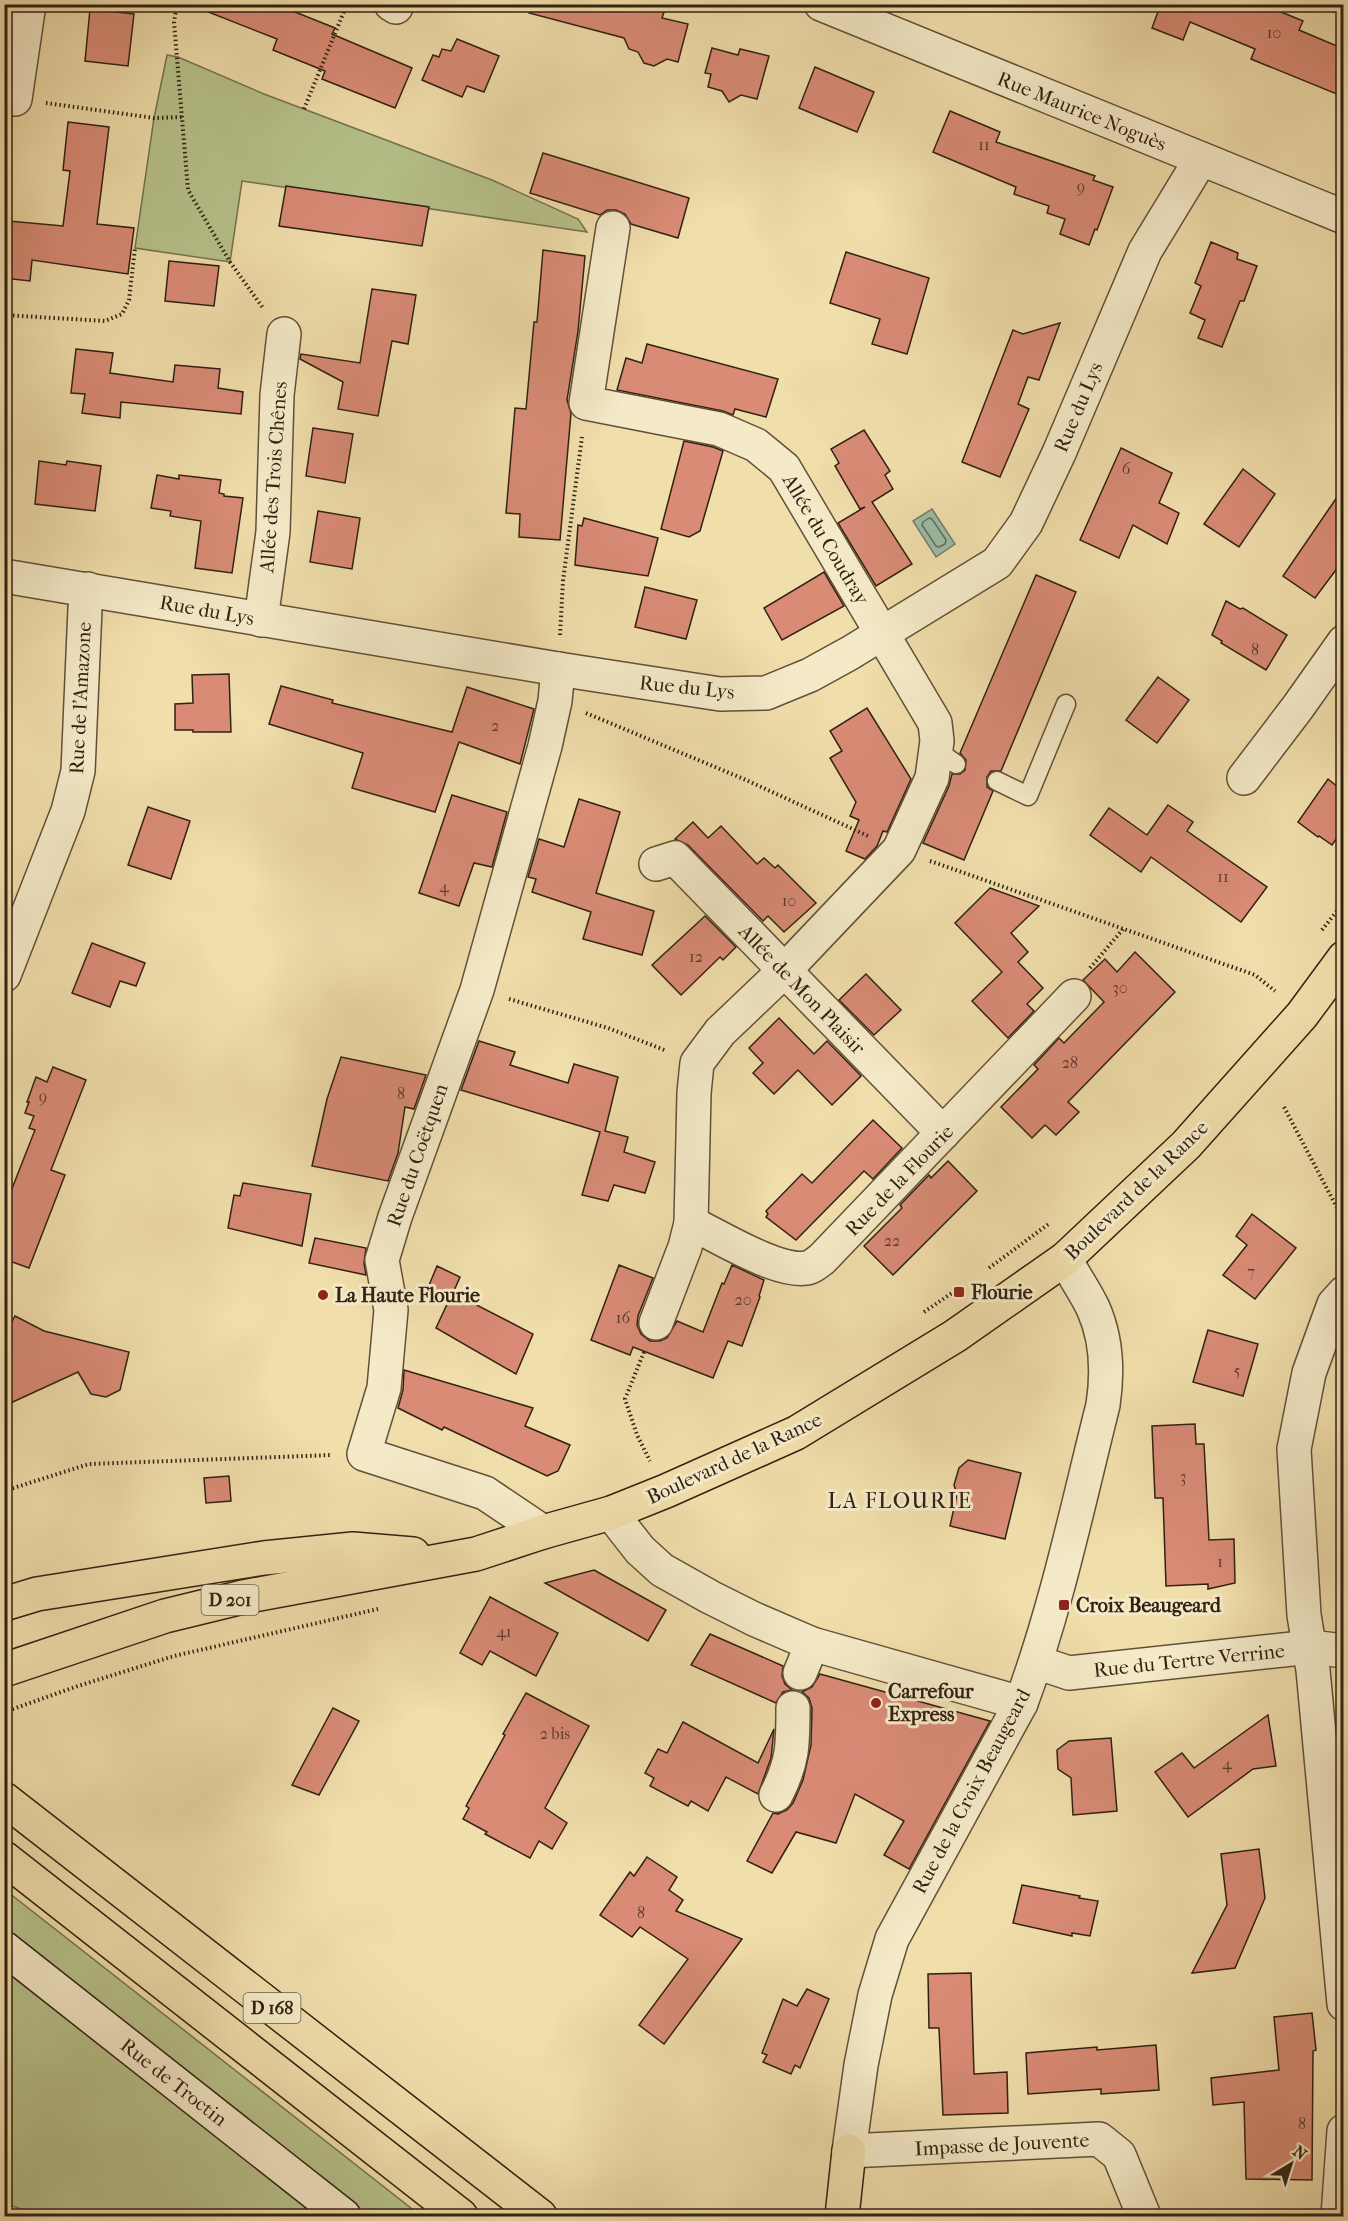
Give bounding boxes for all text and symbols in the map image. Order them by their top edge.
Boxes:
house number: 10 [1267,23,1281,42]
street label: Rue Maurice Noguès [994,67,1170,156]
house number: 11 [978,135,990,154]
house number: 9 [1077,177,1085,196]
street label: Rue du Lys [1049,359,1108,456]
street label: Allée des Trois Chênes [255,381,292,574]
house number: 6 [1122,459,1131,478]
street label: Allée du Coudray [777,469,874,610]
street label: Rue du Lys [158,591,256,630]
street label: Rue de l'Amazone [65,621,96,775]
house number: 8 [1251,640,1259,659]
street label: Rue du Lys [638,671,736,704]
house number: 2 [491,716,499,735]
house number: 11 [1217,867,1229,886]
house number: 4 [439,877,449,896]
house number: 10 [782,891,796,910]
street label: Allée de Mon Plaisir [733,919,870,1059]
house number: 12 [689,947,703,966]
house number: 30 [1112,978,1128,997]
house number: 28 [1062,1053,1078,1072]
street label: Rue du Coëtquen [382,1080,453,1230]
house number: 8 [397,1084,405,1103]
house number: 9 [39,1087,47,1106]
street label: Boulevard de la Rance [1060,1116,1213,1265]
street label: Rue de la Flourie [841,1120,958,1241]
house number: 22 [884,1231,900,1250]
house number: 7 [1247,1262,1255,1281]
place label: Flourie [970,1281,1033,1304]
place label: La Haute Flourie [335,1284,480,1307]
marker: Flourie [952,1285,966,1299]
marker: La Haute Flourie [316,1288,330,1302]
house number: 20 [734,1290,752,1309]
house number: 16 [616,1308,630,1327]
house number: 5 [1234,1361,1241,1380]
street label: Boulevard de la Rance [643,1408,825,1509]
house number: 3 [1180,1467,1186,1486]
district label: LA FLOURIE [828,1488,972,1514]
house number: 1 [1217,1552,1223,1571]
road number: D 201 [202,1585,258,1615]
place label: Croix Beaugeard [1076,1594,1222,1617]
marker: Croix Beaugeard [1057,1598,1071,1612]
house number: 41 [496,1622,512,1641]
street label: Rue du Tertre Verrine [1092,1639,1286,1682]
place label: Carrefour Express [888,1680,974,1726]
street label: Rue de la Croix Beaugeard [908,1684,1036,1898]
marker: Carrefour Express [869,1696,883,1710]
house number: 2 bis [540,1724,570,1743]
house number: 4 [1222,1754,1232,1773]
house number: 8 [637,1903,645,1922]
road number: D 168 [244,1993,300,2023]
street label: Rue de Troctin [116,2034,232,2131]
house number: 8 [1298,2114,1306,2133]
street label: Impasse de Jouvente [914,2128,1090,2161]
north arrow [1261,2134,1321,2194]
text: N [1289,2141,1311,2164]

